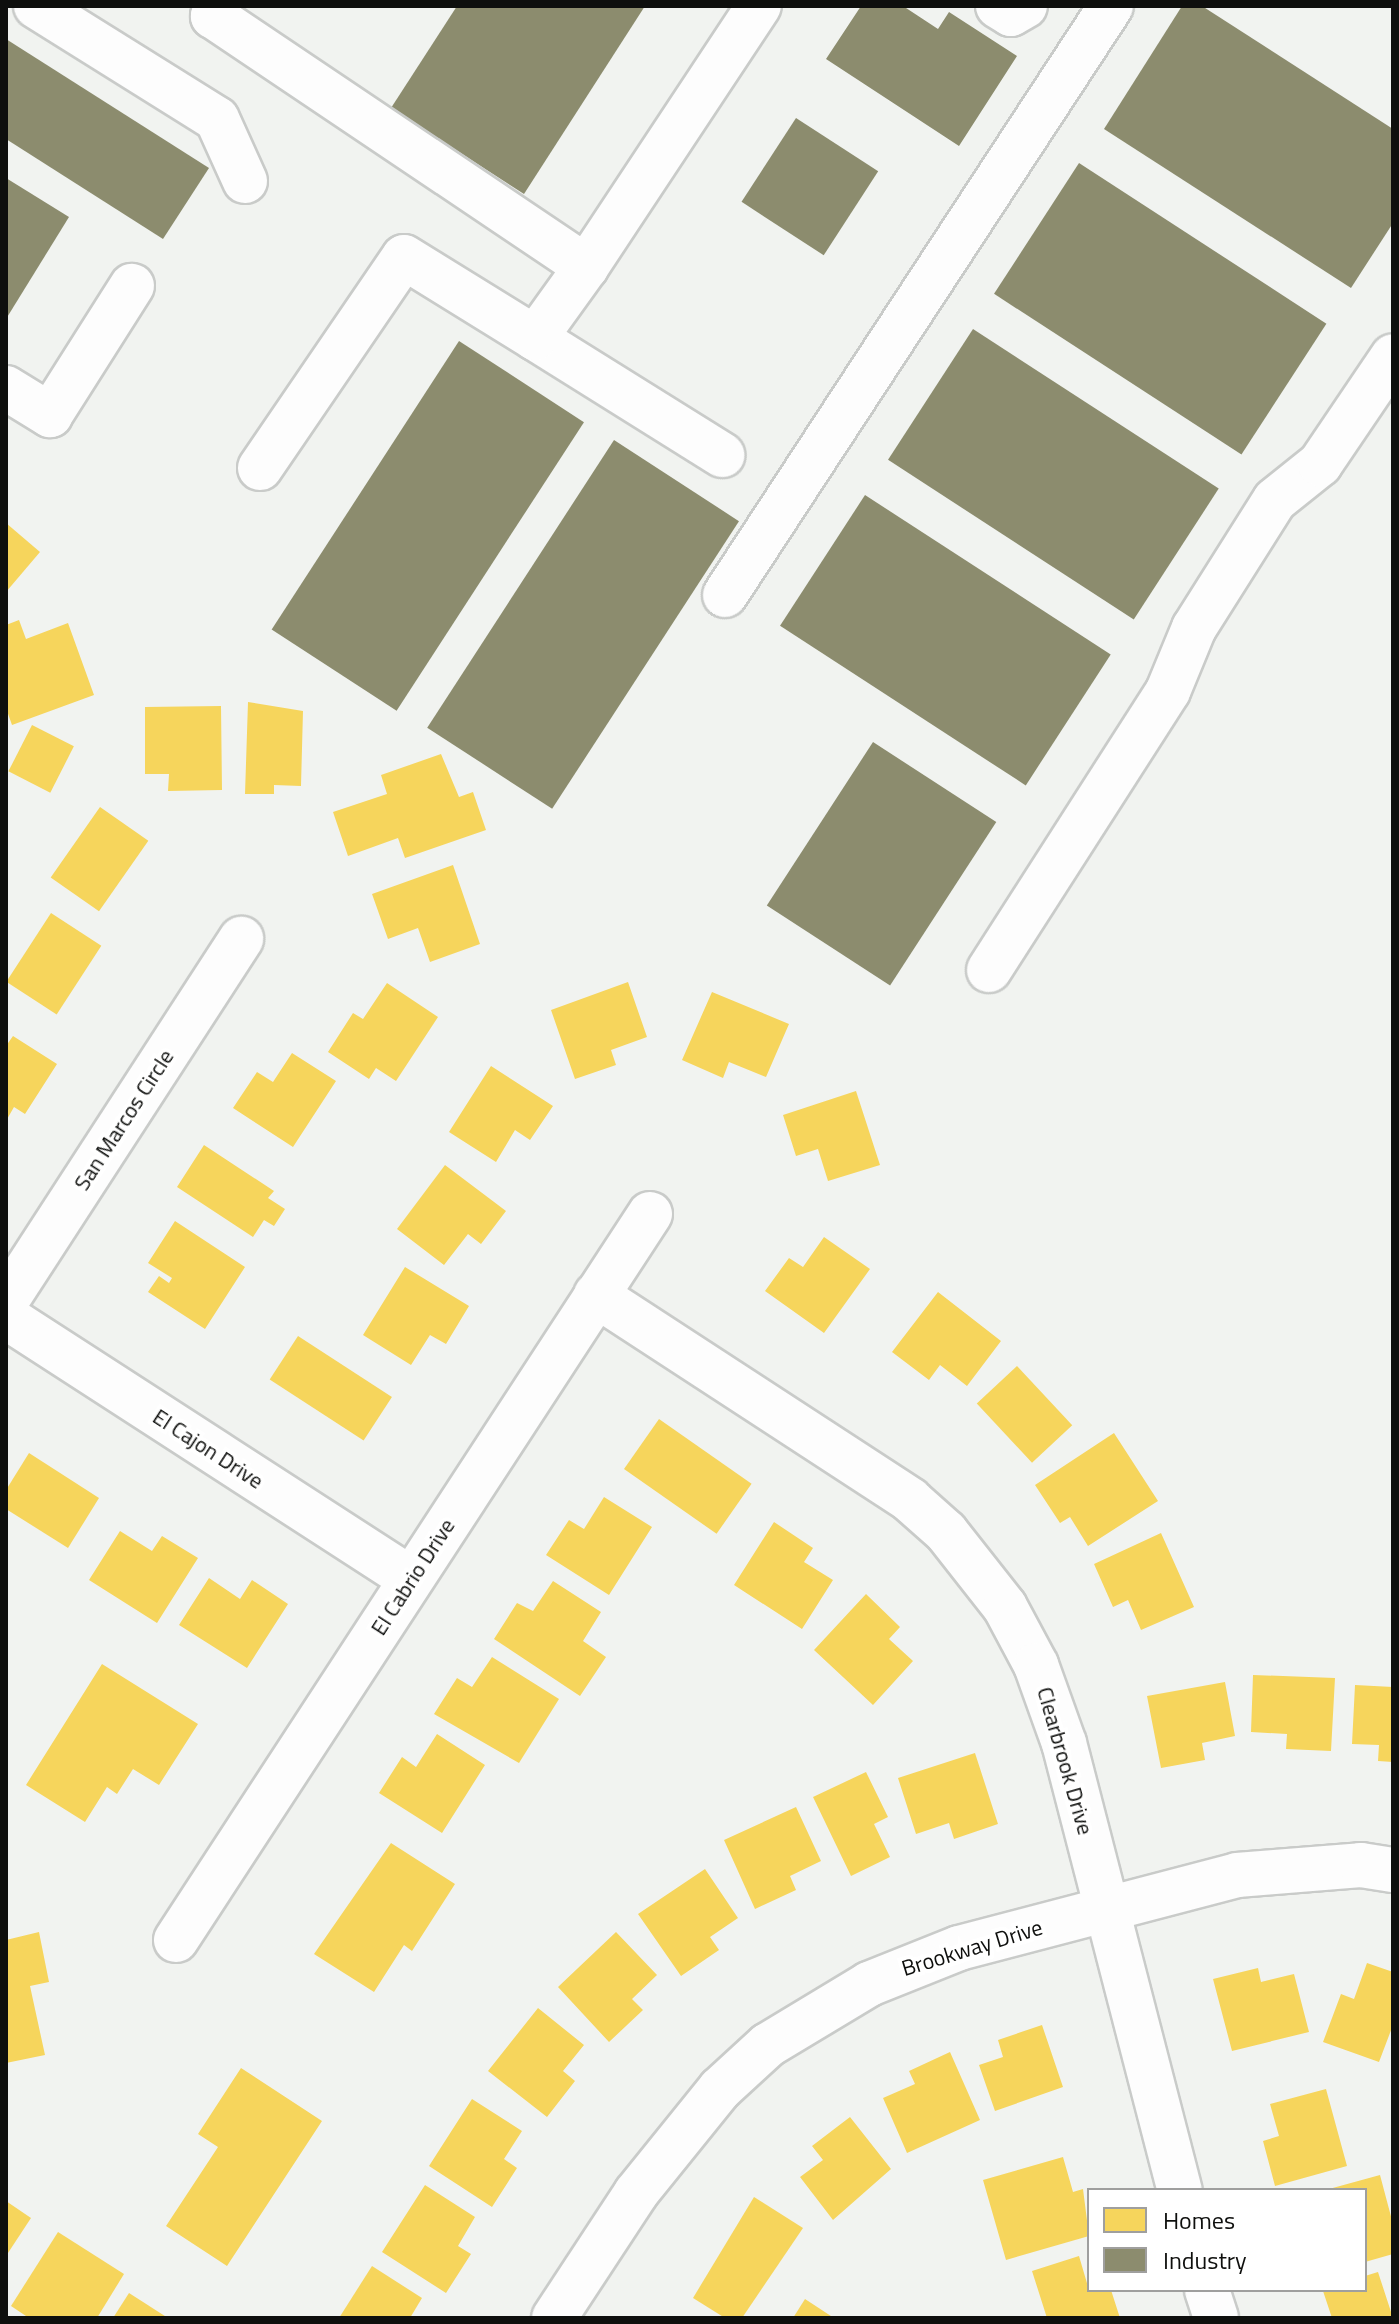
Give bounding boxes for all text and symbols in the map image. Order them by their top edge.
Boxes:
street label: San Marcos Circle [69,1045,179,1195]
street label: El Cajon Drive [148,1404,268,1494]
street label: El Cabrio Drive [366,1514,460,1640]
street label: Clearbrook Drive [1031,1684,1099,1838]
street label: Brookway Drive [898,1914,1046,1982]
legend [1087,2188,1367,2292]
text: Homes [1163,2202,1235,2238]
text: Industry [1163,2242,1247,2278]

